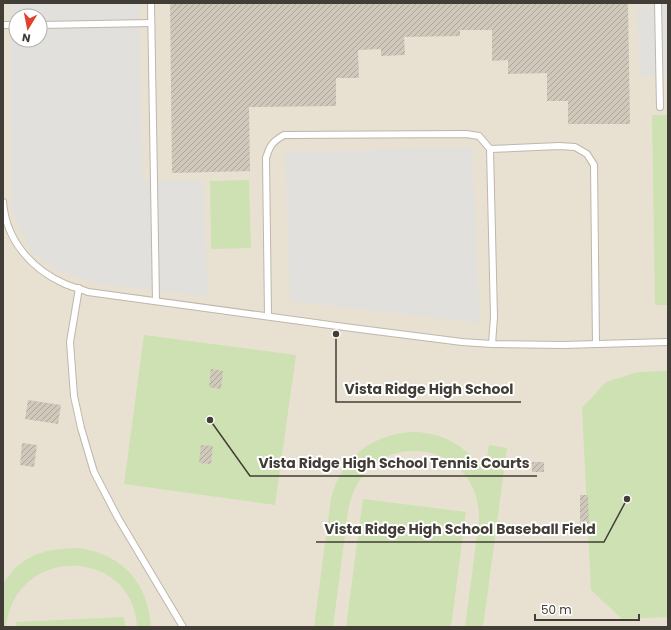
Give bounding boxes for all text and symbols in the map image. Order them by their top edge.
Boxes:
north arrow [8,8,48,48]
text: N [21,29,32,46]
callout: Vista Ridge High School [336,376,521,402]
text: Vista Ridge High School [345,379,513,399]
callout: Vista Ridge High School Tennis Courts [250,450,537,476]
text: Vista Ridge High School Tennis Courts [258,453,530,473]
callout: Vista Ridge High School Baseball Field [316,516,604,542]
text: Vista Ridge High School Baseball Field [324,519,596,539]
scale bar [535,596,639,622]
text: 50 m [541,601,572,618]

